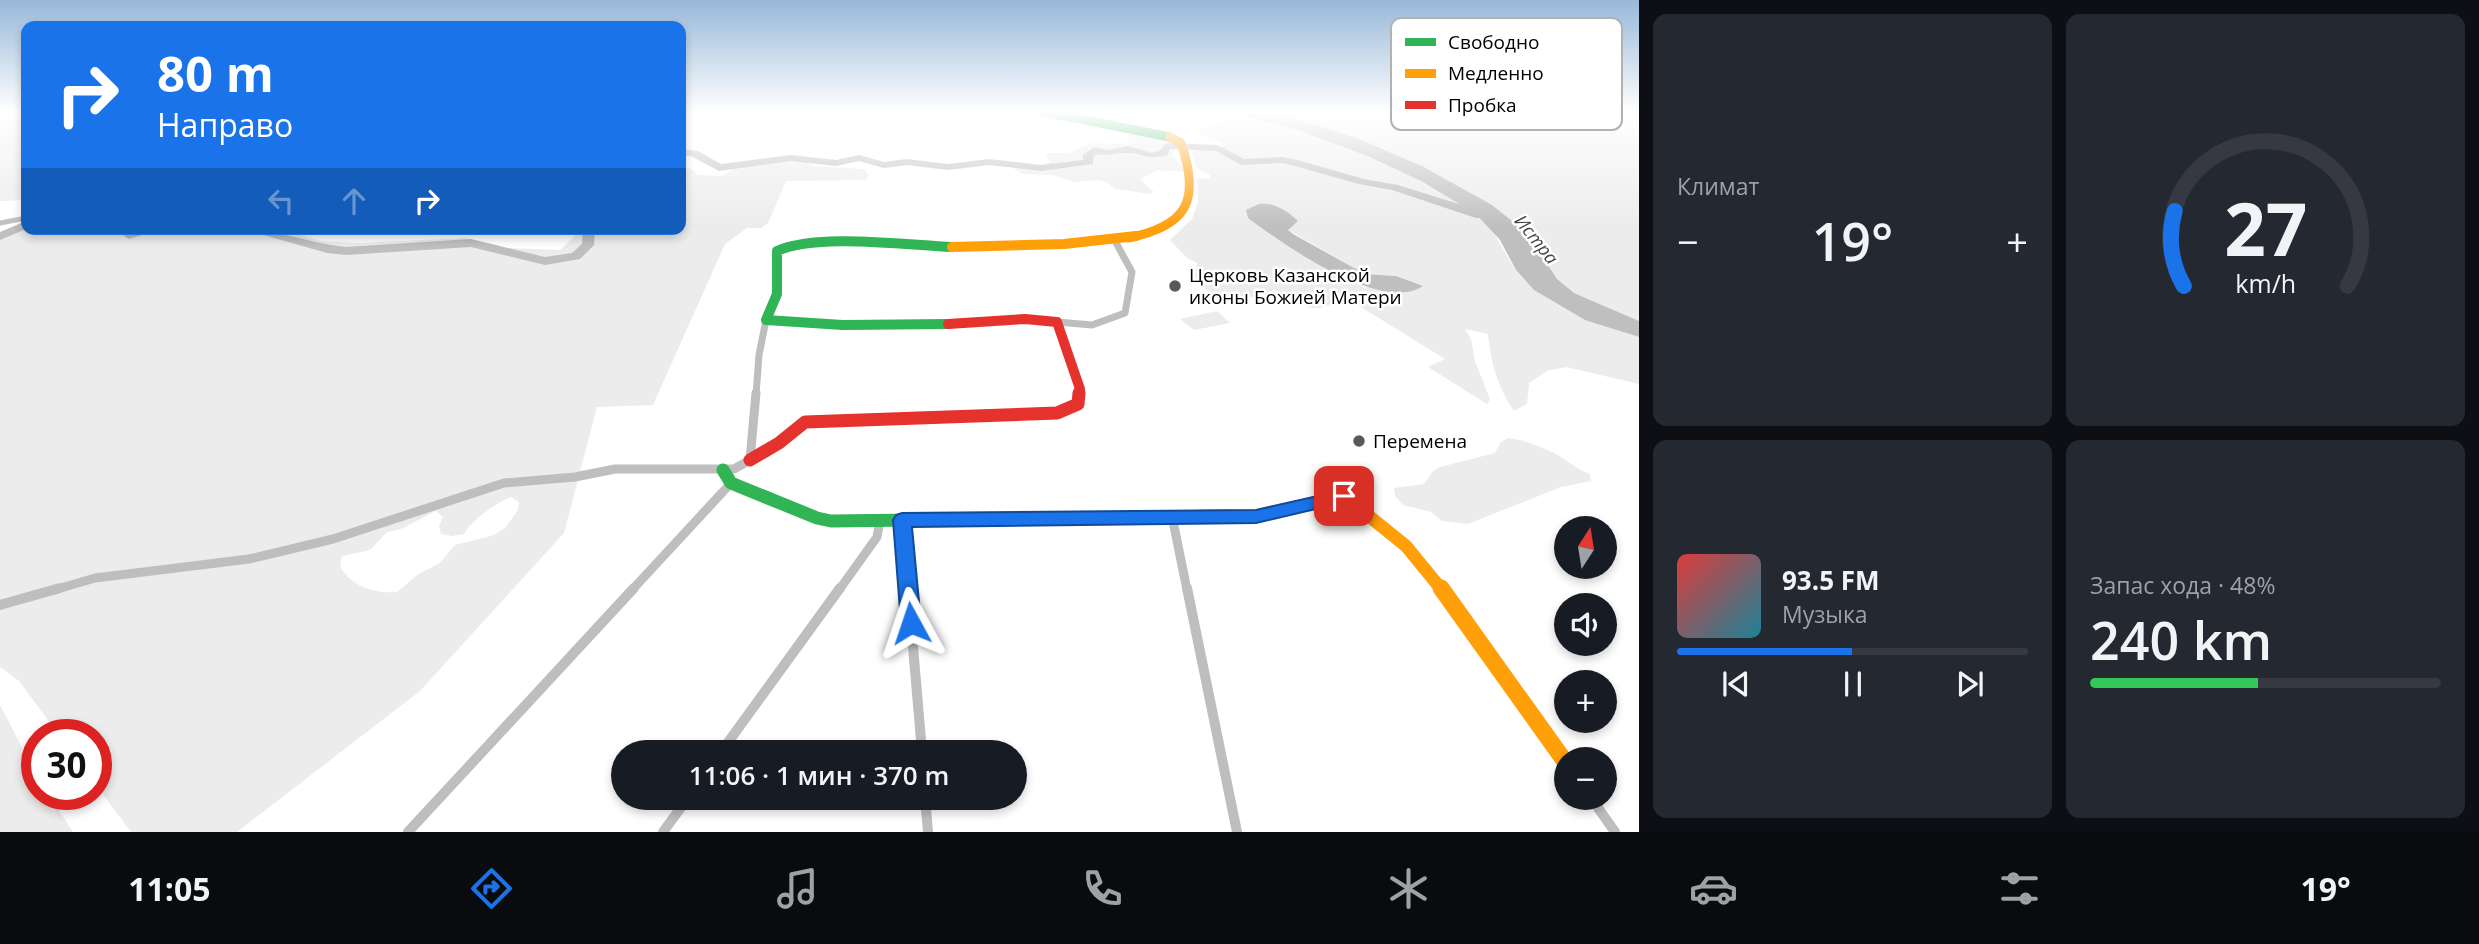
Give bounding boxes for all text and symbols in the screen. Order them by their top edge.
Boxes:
legend [1391,18,1622,130]
text: Свободно [1448,29,1539,55]
text: 80 m [157,40,274,106]
icon: right [42,49,133,140]
text: Медленно [1448,60,1544,86]
text: Пробка [1448,92,1517,118]
text: Направо [157,103,293,146]
text: Климат [1677,170,1759,202]
text: 27 [2224,178,2307,277]
icon: left [262,182,300,220]
icon: ahead [335,182,373,220]
icon: right [408,182,446,220]
text: 19° [1812,205,1893,276]
water label: Истра [1510,209,1564,269]
text: − [1677,215,1699,267]
text: + [2006,215,2028,267]
place label: Церковь Казанской иконы Божией Матери [1189,262,1402,310]
text: km/h [2235,266,2296,300]
marker: Церковь Казанской иконы Божией Матери [1167,278,1183,294]
place label: Перемена [1373,428,1467,454]
marker: Перемена [1351,433,1367,449]
pin [1314,466,1374,526]
icon: arrive [1325,477,1363,515]
north arrow [1554,516,1617,579]
map controls [1554,516,1617,810]
text: 93.5 FM [1782,562,1880,598]
text: Запас хода · 48% [2090,569,2275,601]
position arrow [874,586,948,660]
button: sound [1554,593,1617,656]
text: Музыка [1782,598,1868,630]
text: 240 km [2090,604,2272,675]
icon: previous [1717,665,1755,703]
icon: pause [1834,665,1872,703]
icon: next [1951,665,1989,703]
button: + [1554,670,1617,733]
speed limit sign: 30 [21,719,112,810]
button: − [1554,747,1617,810]
text: 11:06 · 1 мин · 370 m [689,757,949,793]
icon: directions [467,864,516,913]
icon: music [773,864,822,913]
icon: phone [1078,864,1127,913]
icon: climate [1384,864,1433,913]
icon: car [1689,864,1738,913]
icon: filters [1995,864,2044,913]
text: 11:05 [128,867,211,910]
text: 19° [2300,867,2351,910]

